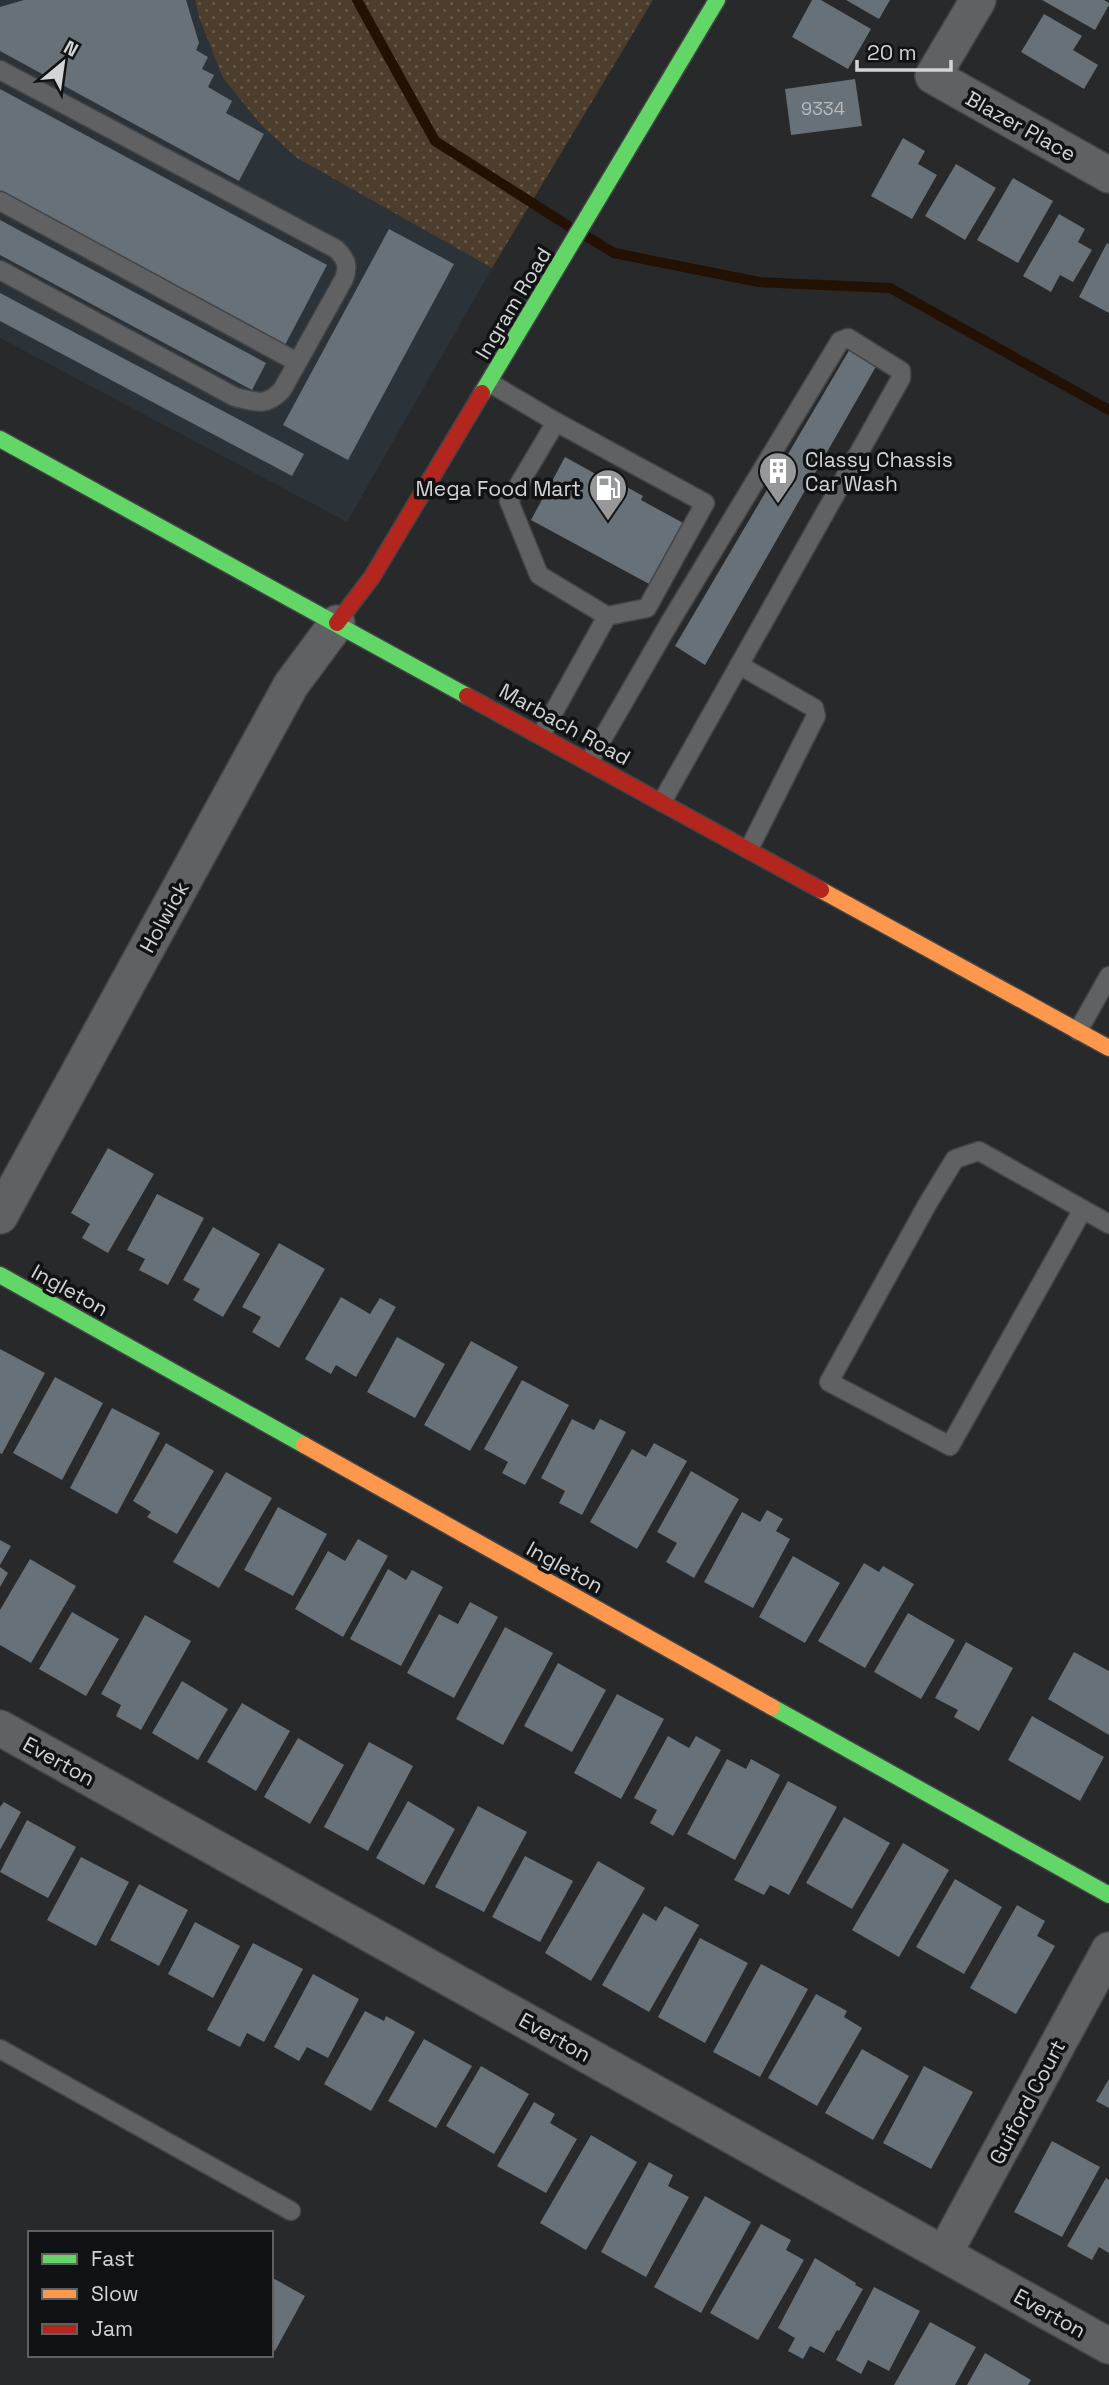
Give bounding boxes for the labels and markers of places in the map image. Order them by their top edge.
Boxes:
place label: Classy Chassis Car Wash [805,446,953,497]
building icon: Classy Chassis Car Wash [757,450,799,505]
fuel station icon: Mega Food Mart [587,467,629,522]
place label: Mega Food Mart [416,475,581,502]

